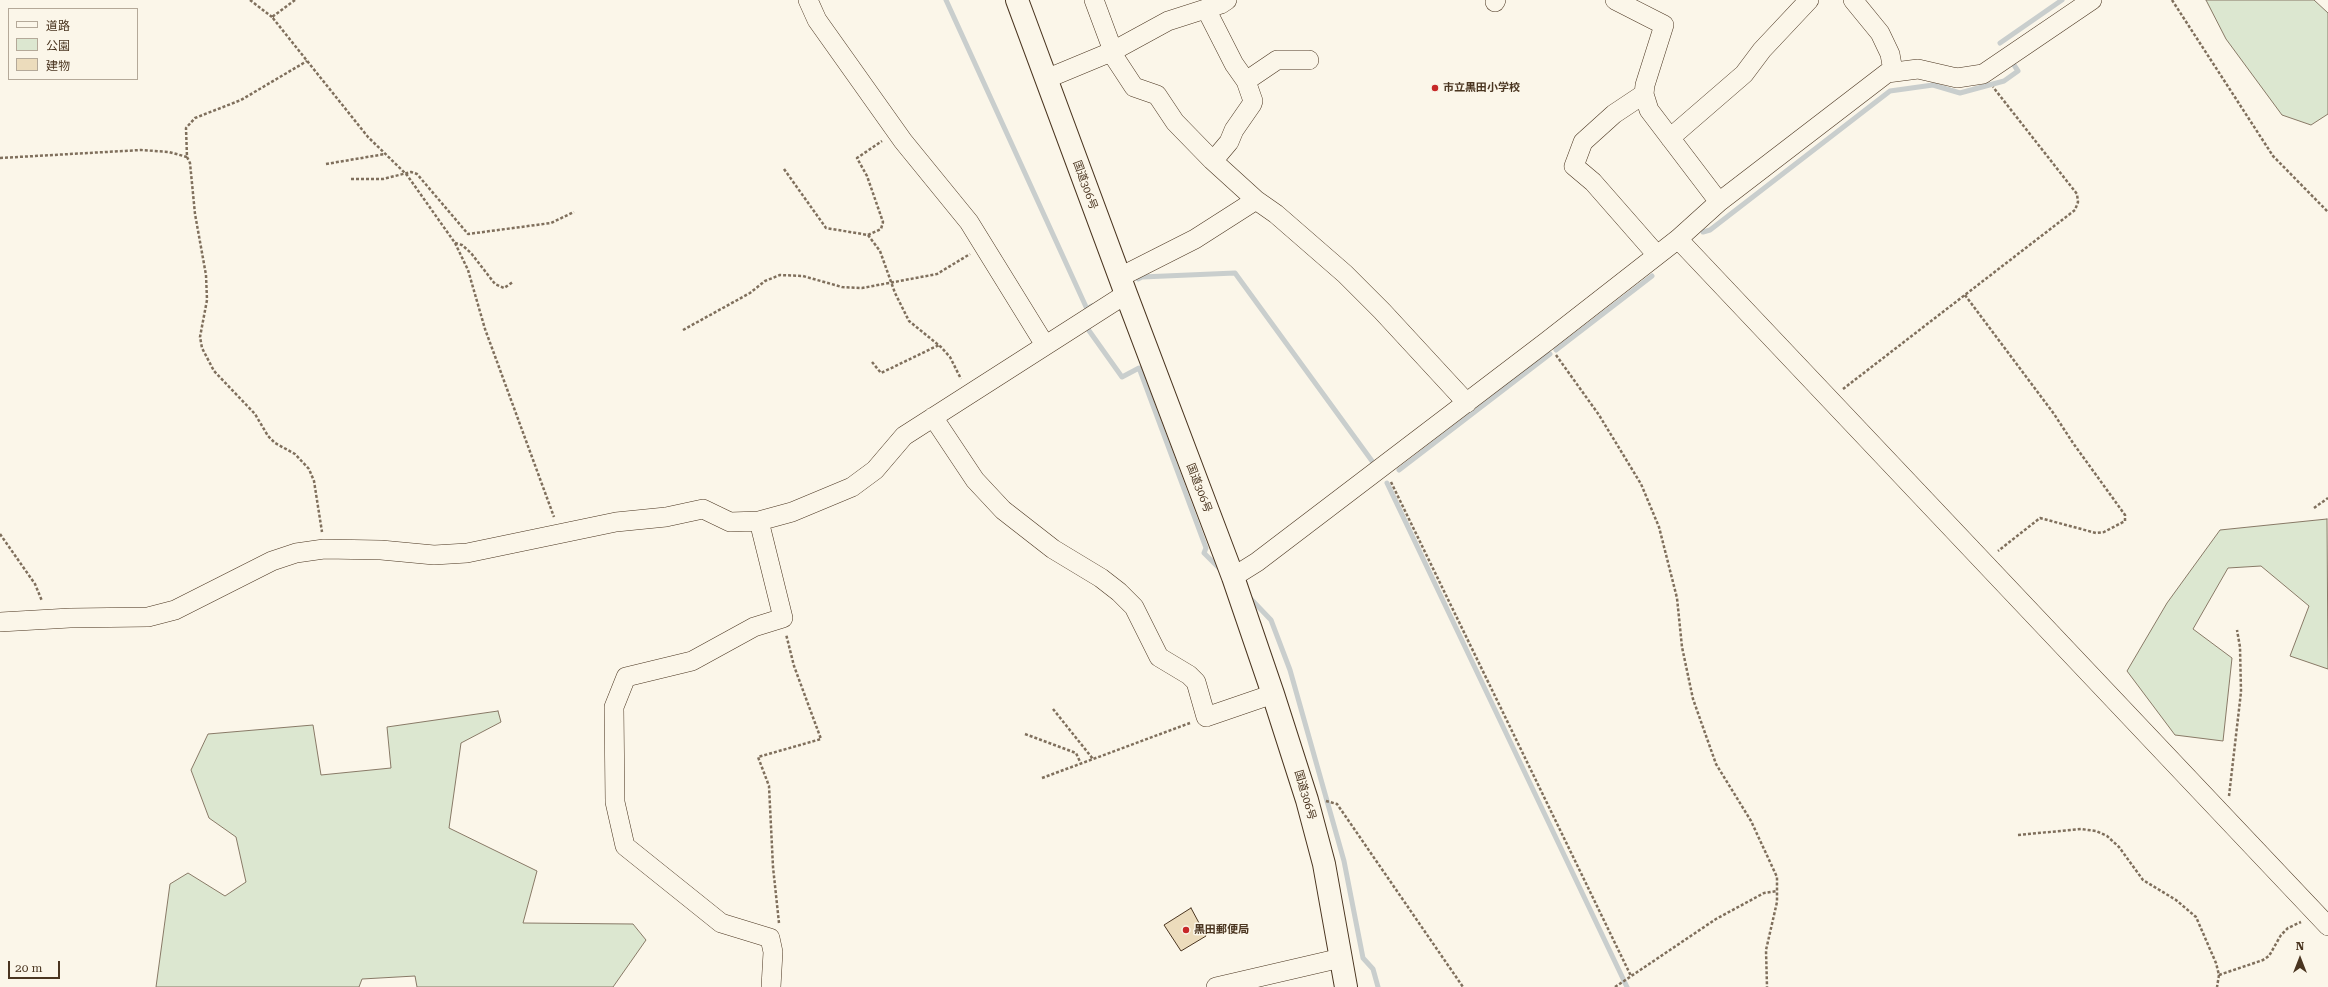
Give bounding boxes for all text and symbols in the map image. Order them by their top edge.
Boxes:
legend [8,8,138,80]
text: 道路 [46,19,70,33]
text: 公園 [46,39,70,53]
text: 建物 [46,59,70,73]
place label: 市立黒田小学校 [1443,81,1520,95]
marker: 市立黒田小学校 [1430,83,1440,93]
street label: 国道306号 [1070,159,1100,211]
street label: 国道306号 [1184,462,1214,514]
street label: 国道306号 [1292,768,1318,822]
place label: 黒田郵便局 [1194,923,1249,937]
marker: 黒田郵便局 [1181,925,1191,935]
north arrow [2280,939,2320,979]
text: N [2296,940,2304,953]
scale bar [10,953,62,979]
text: 20 m [15,961,42,975]

